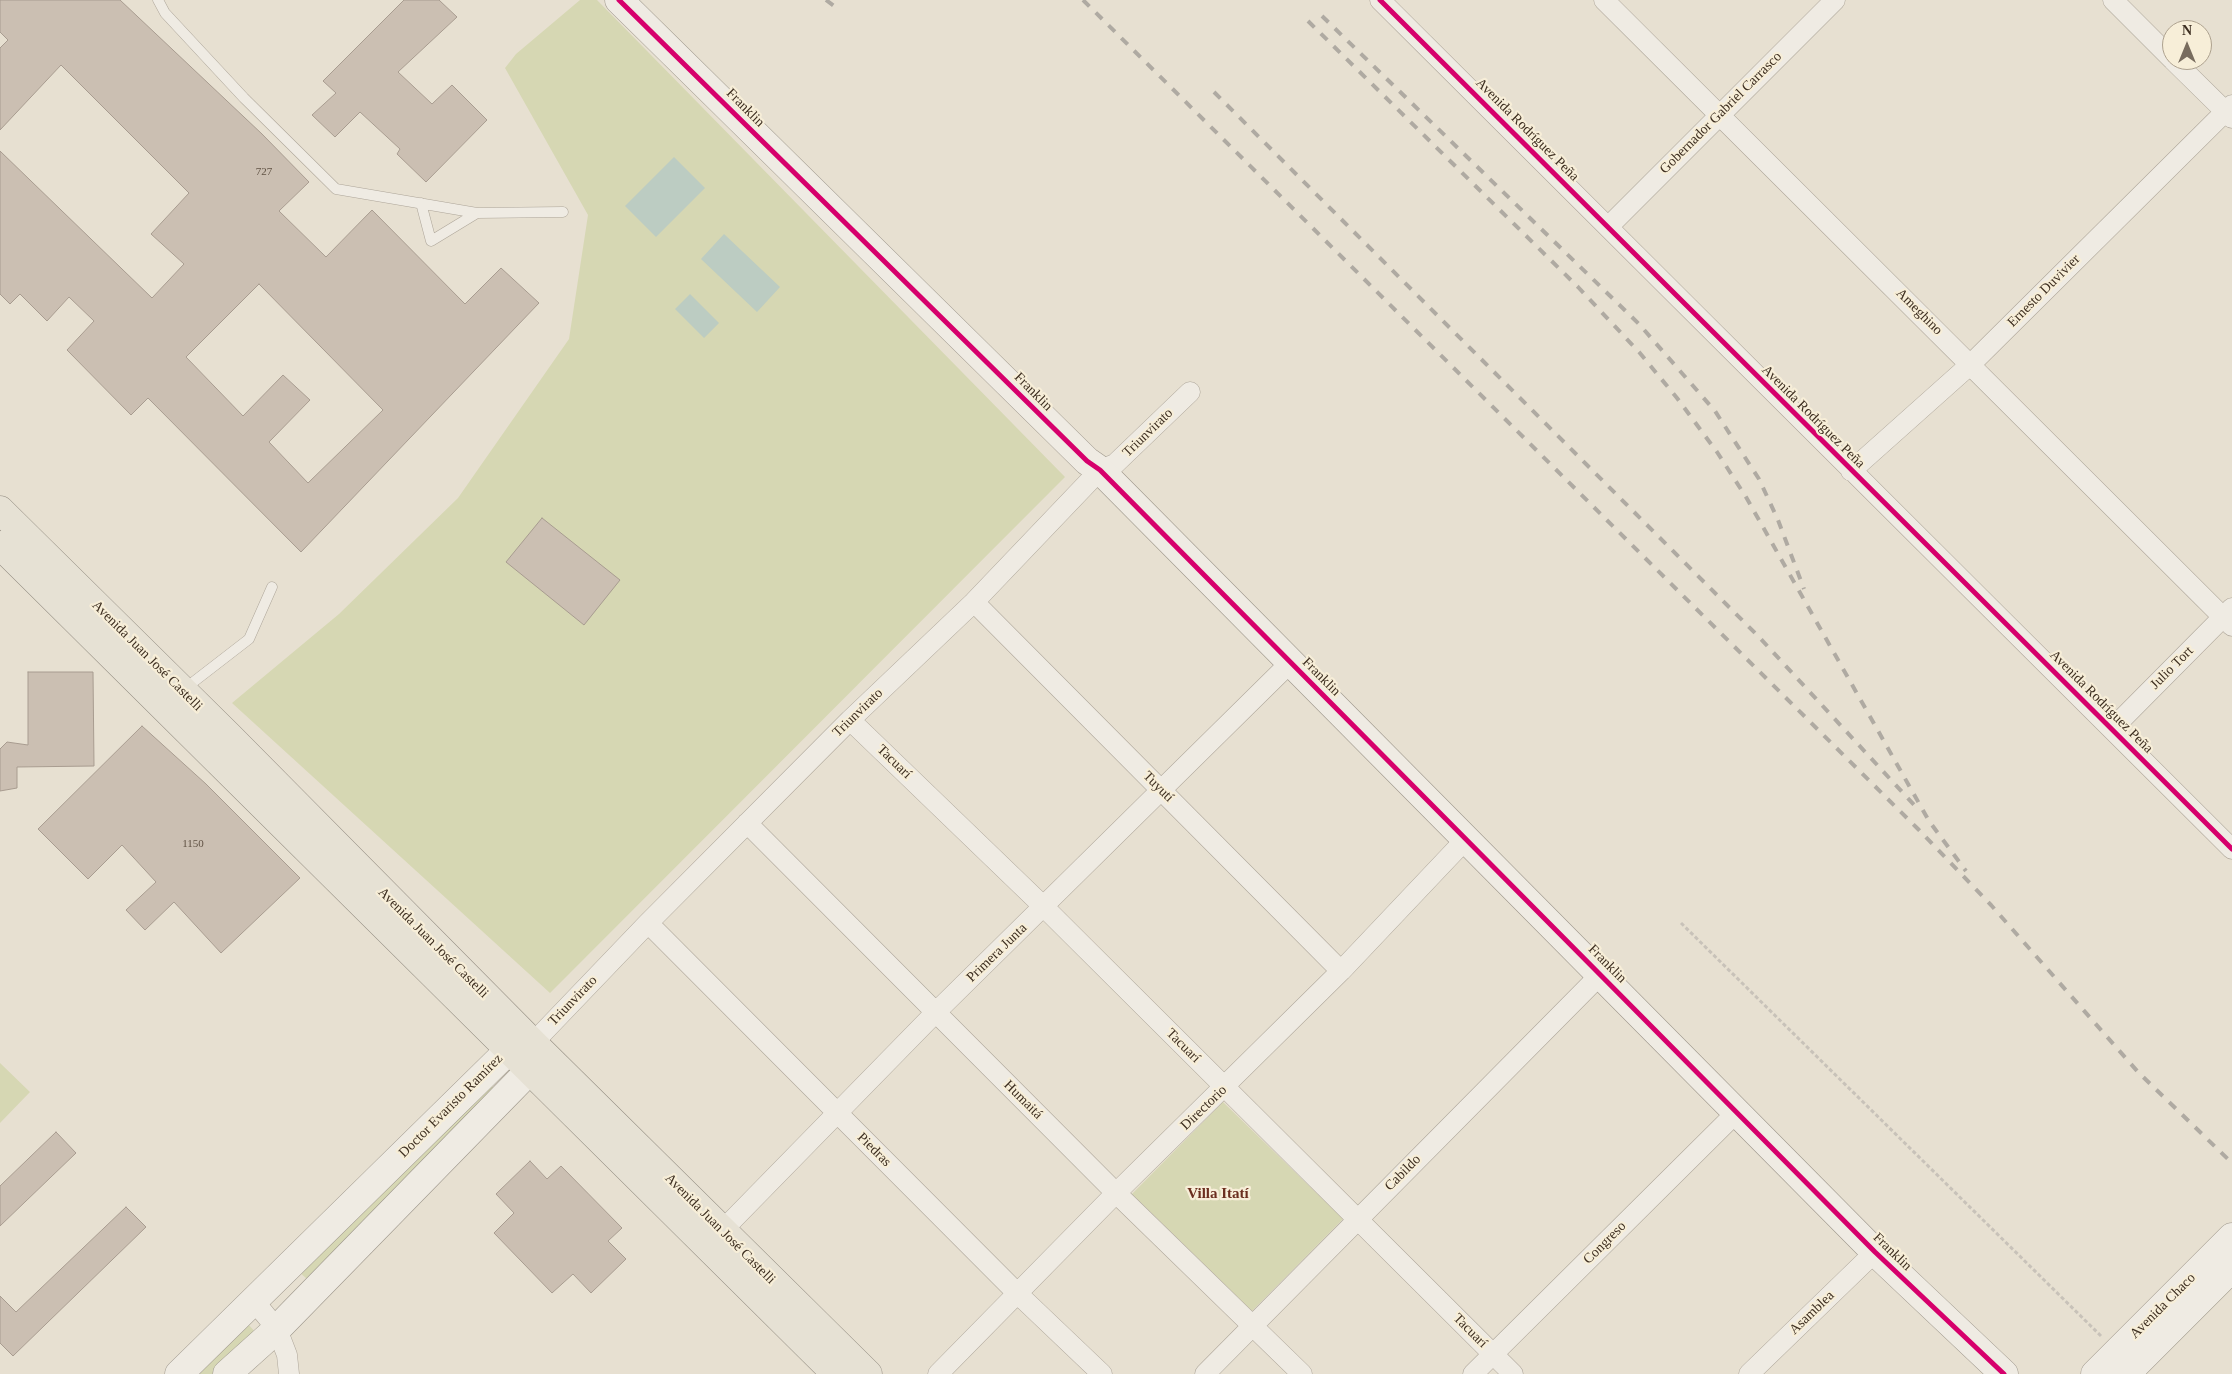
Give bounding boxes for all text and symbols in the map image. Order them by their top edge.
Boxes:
north arrow [2162,20,2212,70]
text: N [2182,23,2192,38]
street label: Gobernador Gabriel Carrasco [1657,49,1785,177]
street label: Avenida Rodríguez Peña [1472,75,1582,185]
street label: Franklin [722,85,768,131]
house number: 727 [256,165,272,179]
street label: Ernesto Duvivier [2004,251,2084,331]
street label: Ameghino [1892,285,1946,339]
street label: Avenida Rodríguez Peña [1758,362,1868,472]
street label: Franklin [1010,369,1056,415]
street label: Triunvirato [1119,405,1177,461]
street label: Avenida Juan José Castelli [88,597,206,715]
street label: Julio Tort [2147,643,2197,693]
street label: Avenida Rodríguez Peña [2046,647,2156,757]
street label: Franklin [1298,654,1344,700]
street label: Triunvirato [829,685,887,741]
street label: Tacuarí [873,741,915,783]
street label: Tuyutí [1139,768,1177,806]
house number: 1150 [182,837,204,851]
street label: Avenida Juan José Castelli [374,884,492,1002]
street label: Primera Junta [963,920,1031,986]
street label: Franklin [1584,941,1630,987]
street label: Triunvirato [545,972,601,1030]
street label: Tacuarí [1162,1025,1204,1067]
street label: Doctor Evaristo Ramírez [396,1051,506,1161]
street label: Humaitá [1000,1077,1046,1123]
street label: Directorio [1177,1082,1231,1134]
street label: Piedras [853,1129,895,1171]
street label: Cabildo [1381,1151,1425,1195]
street label: Avenida Juan José Castelli [661,1170,779,1288]
district label: Villa Itatí [1187,1185,1249,1203]
street label: Congreso [1580,1218,1630,1268]
street label: Franklin [1869,1229,1915,1275]
street label: Avenida Chaco [2127,1270,2199,1342]
street label: Asamblea [1786,1288,1838,1338]
street label: Tacuarí [1449,1310,1491,1352]

